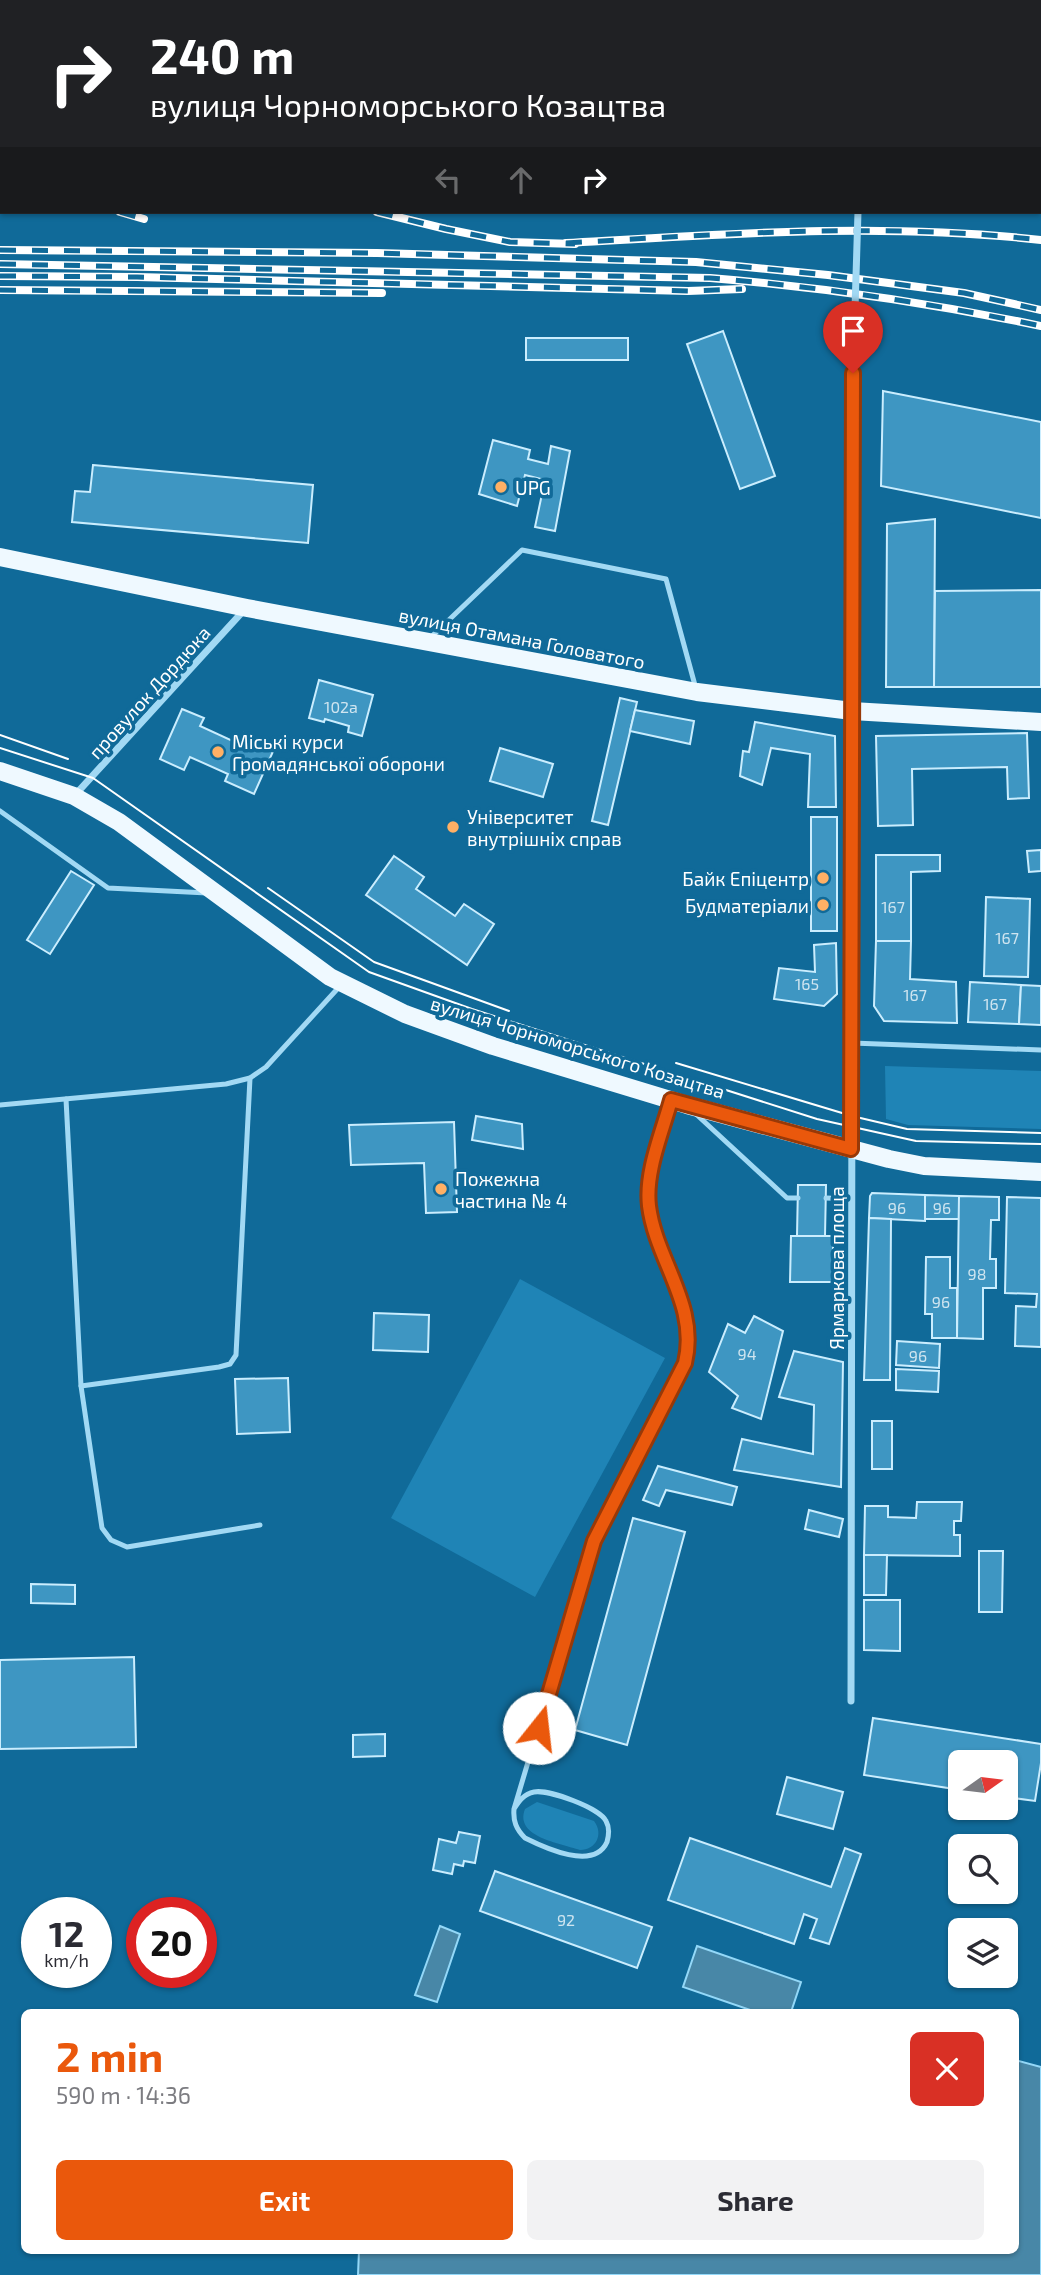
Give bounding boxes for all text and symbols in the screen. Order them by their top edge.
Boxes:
text: 240 m [150,25,294,84]
icon: right [35,28,126,119]
text: вулиця Чорноморського Козацтва [150,85,666,123]
icon: left [429,161,467,199]
icon: ahead [502,161,540,199]
icon: right [575,161,613,199]
pin [823,301,883,373]
icon: arrive [834,312,872,350]
place label: UPG [515,476,551,499]
marker: UPG [493,479,509,495]
street label: вулиця Отамана Головатого [397,603,647,674]
street label: провулок Дордюка [83,621,215,764]
house number: 102а [324,697,358,716]
place label: Міські курси Громадянської оборони [232,730,445,775]
marker: Міські курси Громадянської оборони [210,744,226,760]
place label: Університет внутрішніх справ [467,805,622,851]
marker: Університет внутрішніх справ [445,819,461,835]
place label: Байк Епіцентр [682,867,809,890]
marker: Байк Епіцентр [815,870,831,886]
place label: Будматеріали [685,894,809,918]
marker: Будматеріали [815,897,831,913]
house number: 167 [881,897,905,916]
house number: 167 [995,928,1019,947]
house number: 165 [795,974,819,993]
house number: 167 [903,985,927,1004]
street label: вулиця Чорноморського Козацтва [428,991,728,1104]
house number: 167 [983,994,1007,1013]
place label: Пожежна частина № 4 [455,1167,567,1212]
marker: Пожежна частина № 4 [433,1181,449,1197]
street label: Ярмаркова площа [825,1186,848,1350]
house number: 96 [888,1198,906,1217]
house number: 96 [933,1198,951,1217]
house number: 98 [968,1264,986,1283]
house number: 96 [932,1292,950,1311]
house number: 94 [738,1344,757,1363]
house number: 96 [909,1346,927,1365]
position arrow [502,1691,576,1765]
north arrow [948,1750,1018,1820]
map controls [948,1750,1018,1988]
button: search [948,1834,1018,1904]
speed limit sign: 20 [126,1897,217,1988]
house number: 92 [557,1910,575,1929]
text: 12 [49,1912,84,1954]
button: layers [948,1918,1018,1988]
text: km/h [44,1949,89,1971]
text: 2 min [56,2030,163,2080]
button: close [910,2032,984,2106]
text: 590 m · 14:36 [56,2081,191,2109]
button: Exit [56,2160,513,2240]
button: Share [527,2160,984,2240]

